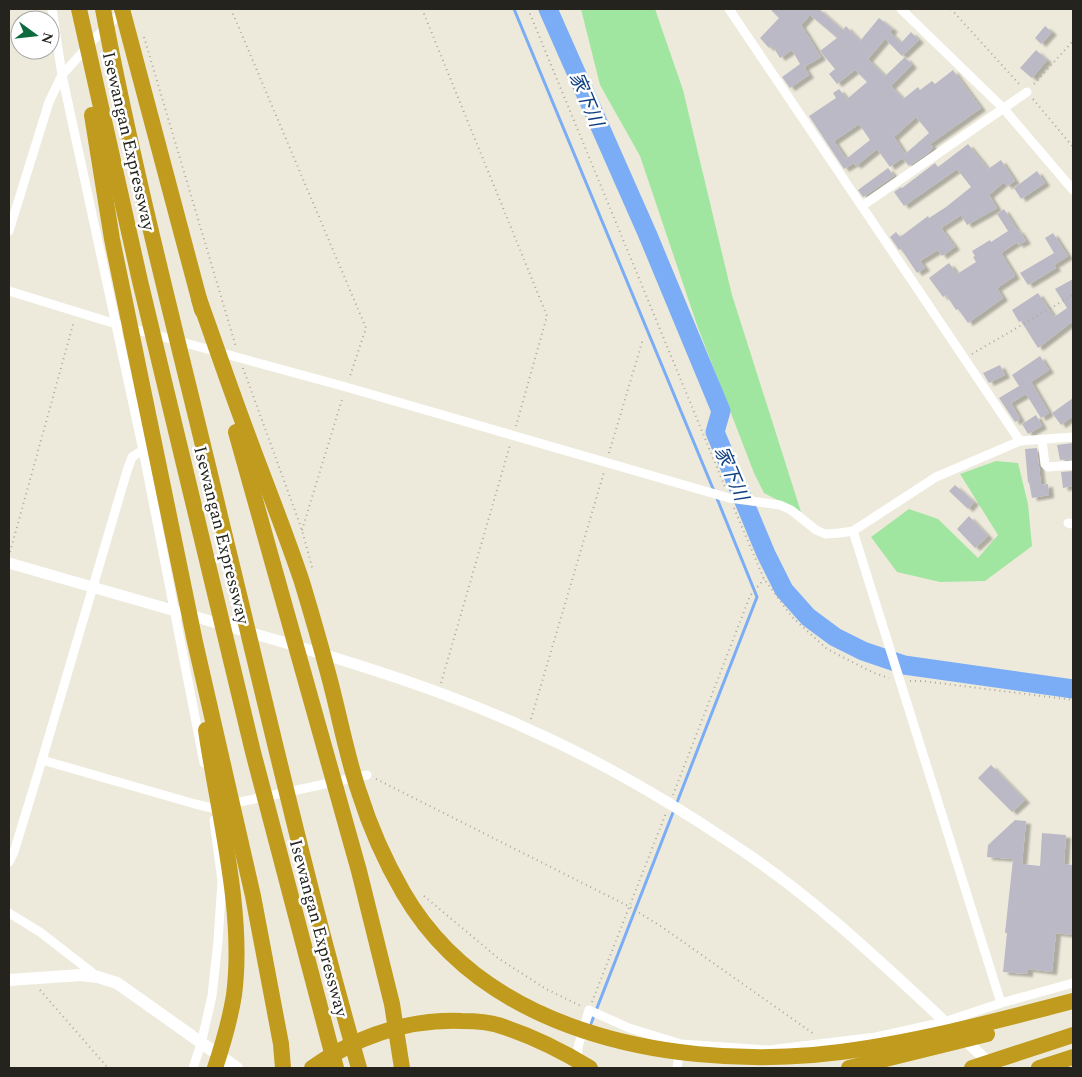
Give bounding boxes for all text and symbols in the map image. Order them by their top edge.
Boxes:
north arrow [10,10,60,60]
text: N [35,30,59,46]
street label: Isewangan Expressway [95,49,163,234]
water label: 家下川 [561,68,611,133]
water label: 家下川 [706,442,756,507]
street label: Isewangan Expressway [186,443,257,628]
street label: Isewangan Expressway [282,836,356,1021]

